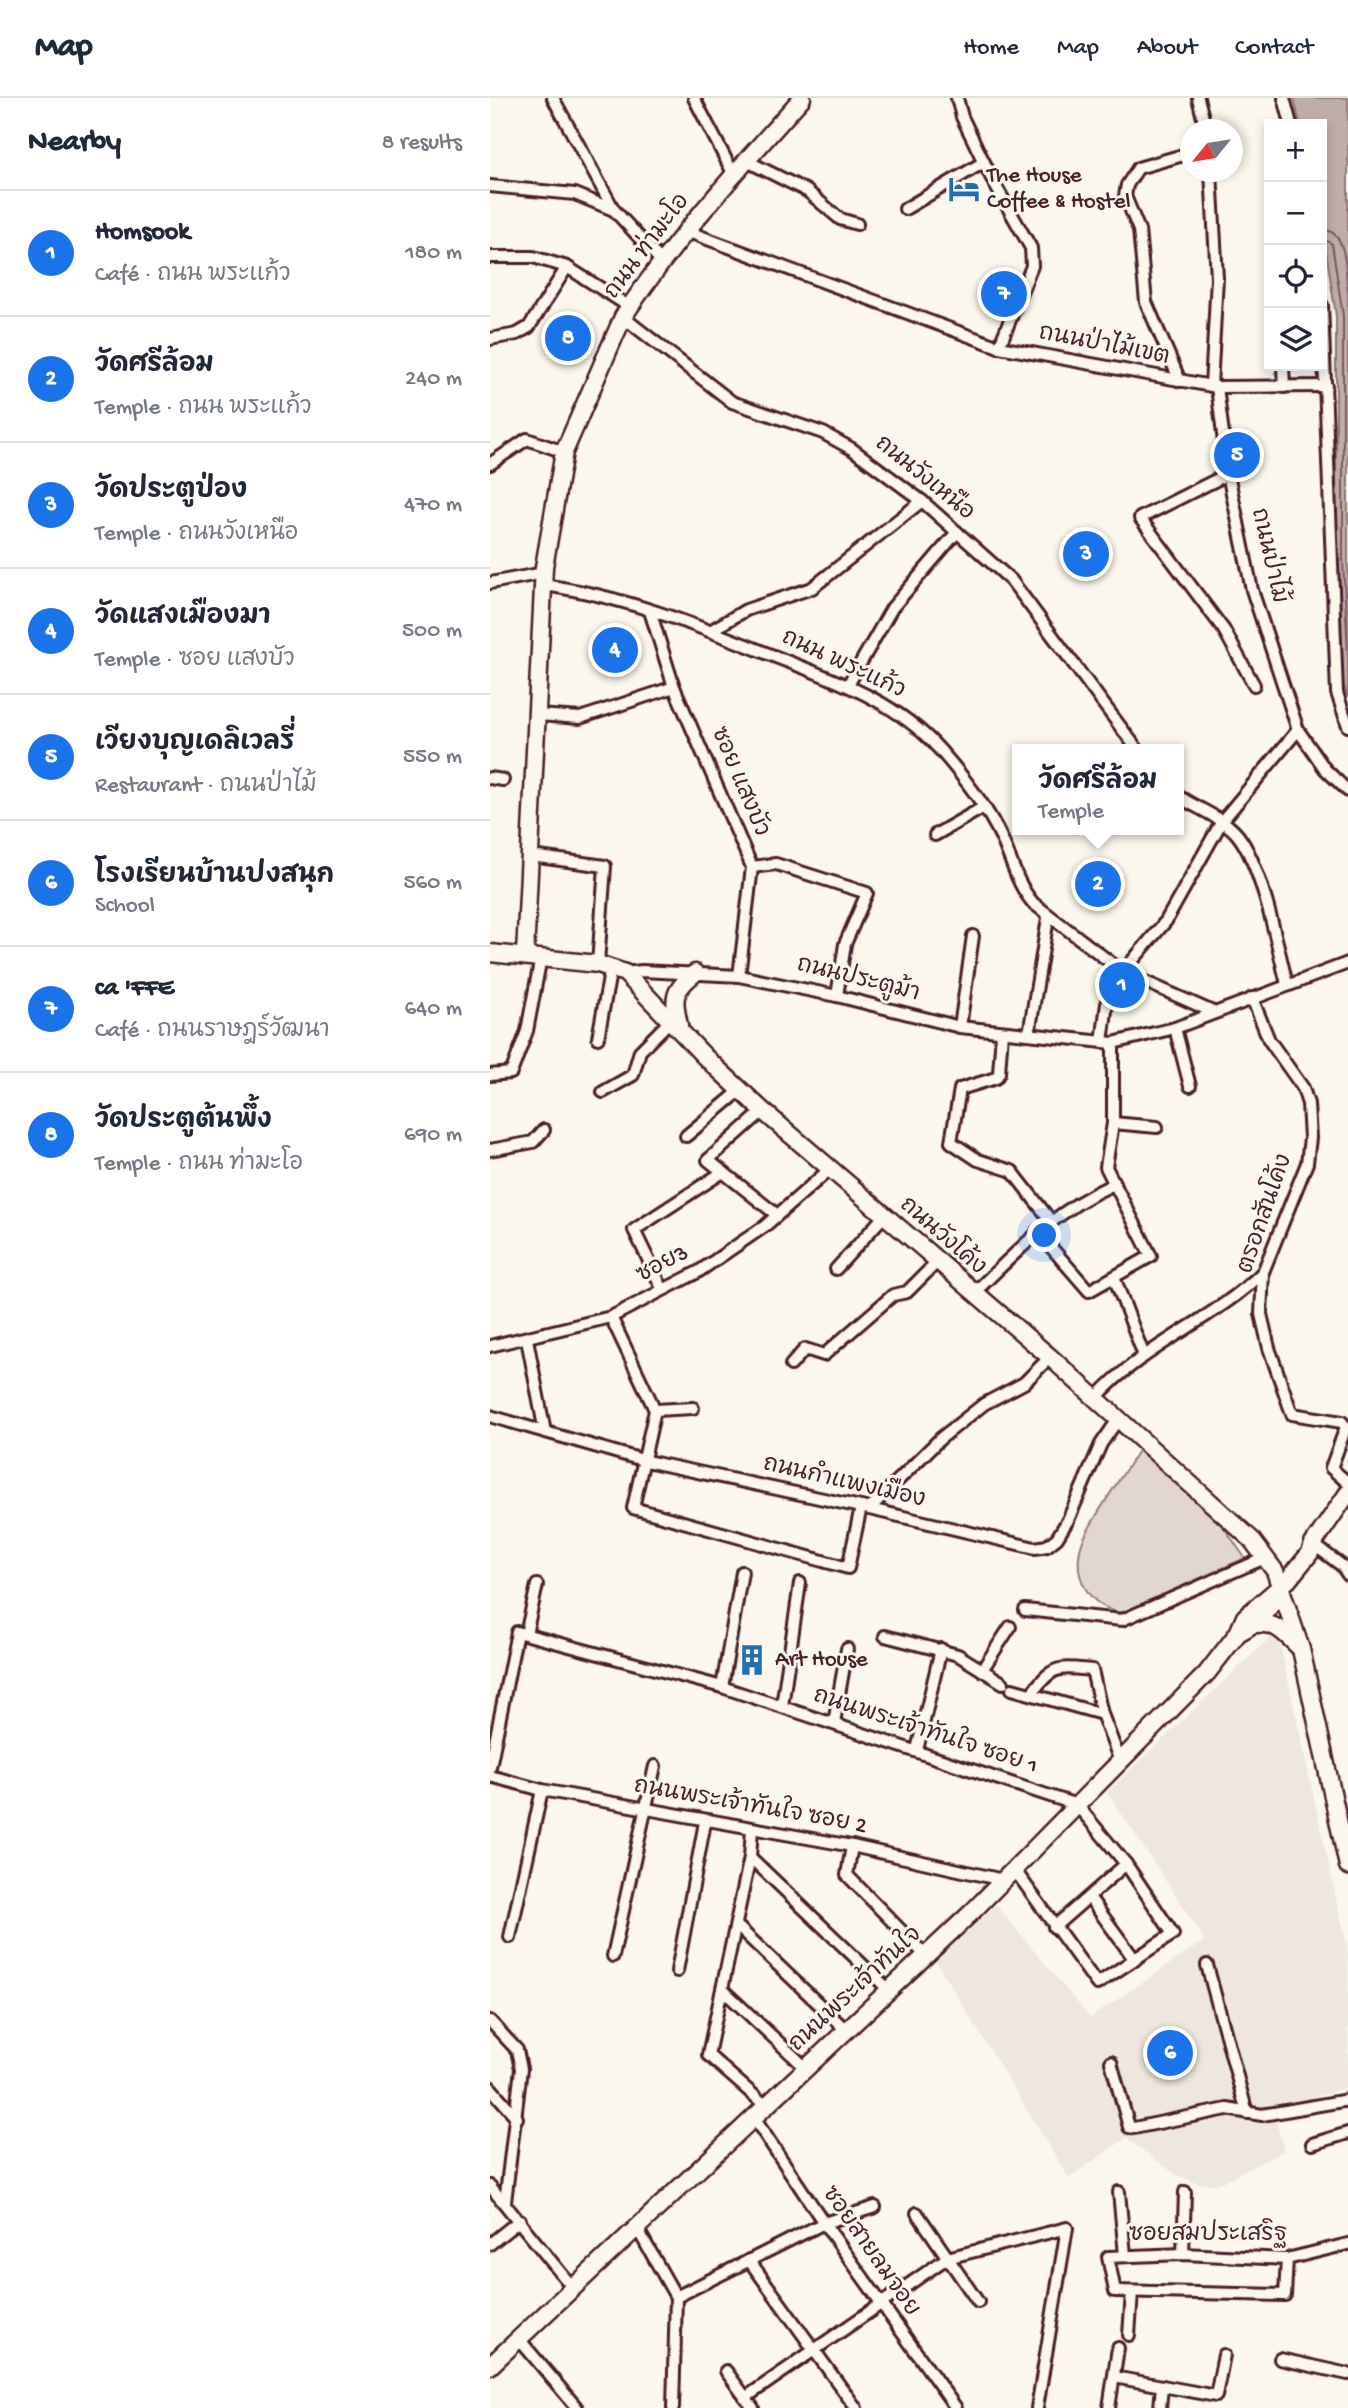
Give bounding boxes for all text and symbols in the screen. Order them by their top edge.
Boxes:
text: Map [35,29,92,67]
text: Home [963,34,1019,63]
text: Map [1057,34,1099,63]
text: About [1137,34,1197,63]
text: Contact [1235,34,1313,63]
north arrow [1180,119,1243,182]
map controls [1264,119,1327,371]
button: + [1264,119,1327,182]
text: Nearby [28,126,121,161]
text: 8 results [382,130,462,157]
place label: The House Coffee & Hostel [985,163,1131,216]
hotel icon: The House Coffee & Hostel [947,172,981,206]
button: − [1264,182,1327,245]
street label: ถนน ท่ามะโอ [595,186,696,305]
text: Homsook [95,218,190,249]
text: 1 [46,240,56,267]
text: 180 m [405,240,462,267]
button: locate [1264,245,1327,308]
text: Café · ถนน พระแก้ว [95,262,290,289]
pin: 7 [981,268,1027,320]
button: layers [1264,308,1327,371]
pin: 8 [545,312,591,364]
street label: ถนนป่าไม้เขต [1036,314,1173,372]
text: วัดศรีล้อม [95,351,214,382]
text: 2 [45,366,57,393]
text: 240 m [405,366,462,393]
text: Temple · ถนน พระแก้ว [95,395,311,422]
street label: ถนนวังเหนือ [869,427,982,527]
pin: 5 [1214,429,1260,481]
text: วัดประตูป่อง [95,477,247,508]
text: 3 [45,492,57,519]
text: 470 m [404,492,462,519]
street label: ถนนป่าไม้ [1244,504,1298,606]
text: Temple · ถนนวังเหนือ [95,521,298,548]
pin: 3 [1063,528,1109,580]
text: วัดแสงเมืองมา [95,603,270,634]
text: 4 [46,618,56,645]
text: 500 m [402,618,462,645]
street label: ถนน พระแก้ว [777,620,911,705]
pin: 4 [592,624,638,676]
text: Temple · ซอย แสงบัว [95,647,294,674]
street label: ซอย แสงบัว [704,722,777,841]
text: เวียงบุญเดลิเวลรี่ [95,729,294,760]
text: 5 [45,744,57,771]
text: 550 m [403,744,462,771]
popup [1012,744,1184,835]
text: วัดศรีล้อม [1039,768,1157,799]
text: Restaurant · ถนนป่าไม้ [95,773,317,800]
text: Temple [1039,799,1104,826]
pin: 2 [1075,858,1121,910]
text: โรงเรียนบ้านปงสนุก [95,862,334,893]
text: 6 [45,870,57,897]
text: 560 m [403,870,462,897]
text: School [95,893,155,920]
street label: ถนนประตูม้า [793,947,923,1009]
pin: 1 [1099,959,1145,1011]
text: ca 'FFE [95,974,174,1005]
text: 7 [45,996,57,1023]
text: 640 m [405,996,462,1023]
text: Café · ถนนราษฎร์วัฒนา [95,1018,330,1045]
text: วัดประตูต้นพึ้ง [95,1107,272,1138]
text: 8 [45,1122,57,1149]
text: 690 m [404,1122,462,1149]
street label: ตรอกสันโค้ง [1227,1149,1299,1277]
text: Temple · ถนน ท่ามะโอ [95,1151,303,1178]
street label: ถนนวังโค้ง [893,1188,995,1282]
your location [1027,1218,1061,1252]
street label: ซอย3 [632,1240,694,1290]
street label: ถนนกำแพงเมือง [760,1445,929,1515]
building icon: Art House [735,1643,769,1677]
place label: Art House [775,1647,869,1674]
street label: ถนนพระเจ้าทันใจ ซอย 1 [809,1677,1042,1781]
street label: ถนนพระเจ้าทันใจ ซอย 2 [631,1767,870,1841]
street label: ถนนพระเจ้าทันใจ [780,1917,928,2058]
pin: 6 [1147,2027,1193,2079]
street label: ซอยสายลมจอย [815,2182,925,2322]
street label: ซอยสมประเสริฐ [1129,2218,1287,2249]

